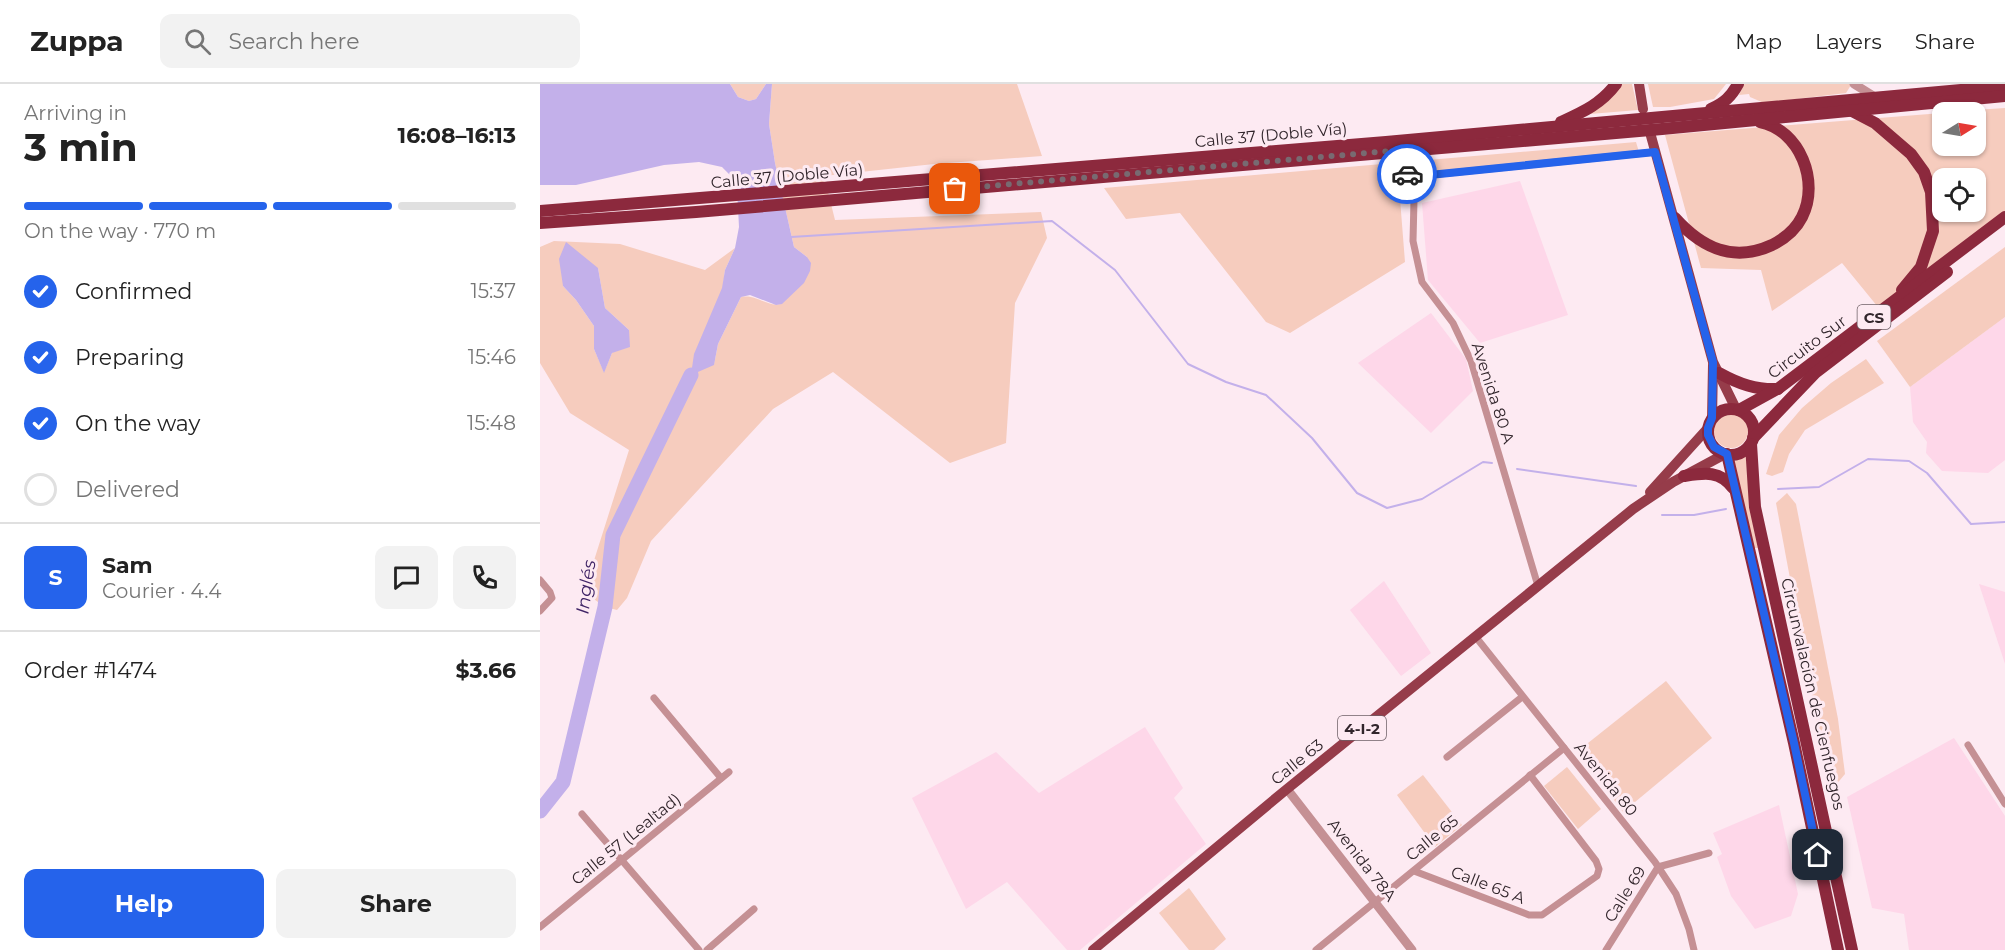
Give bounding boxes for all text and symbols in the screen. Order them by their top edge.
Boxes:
search box [160,14,580,68]
text: Zuppa [30,24,124,58]
icon: search [181,25,214,58]
text: Search here [229,28,359,55]
text: Map [1735,29,1782,54]
text: Layers [1815,29,1882,54]
text: Share [1915,29,1975,54]
text: Arriving in [24,101,127,125]
north arrow [1932,102,1986,156]
map controls [1932,102,1986,222]
street label: Calle 37 (Doble Vía) [1194,119,1348,151]
text: 16:08–16:13 [398,122,516,149]
text: 3 min [24,123,138,171]
courier [1377,144,1437,204]
icon: car [1391,158,1424,191]
street label: Calle 37 (Doble Vía) [710,160,864,192]
pin [929,163,980,214]
button: locate [1932,168,1986,222]
icon: bag [938,172,971,205]
text: On the way · 770 m [24,219,216,243]
icon: check [24,275,57,308]
text: Confirmed [75,278,192,305]
text: 15:37 [470,279,516,303]
road number: CS [1858,305,1890,329]
street label: Circuito Sur [1764,311,1850,383]
street label: Avenida 80 A [1468,340,1518,446]
icon: check [24,341,57,374]
text: Preparing [75,344,184,371]
text: 15:46 [468,345,516,369]
icon: check [24,407,57,440]
text: On the way [75,410,200,437]
text: 15:48 [467,411,516,435]
text: Delivered [75,476,180,503]
button: chat [375,546,438,609]
button: phone [453,546,516,609]
text: Sam [102,552,153,579]
water label: Inglés [571,558,601,615]
text: S [48,564,63,591]
street label: Circunvalación de Cienfuegos [1777,576,1849,812]
text: Courier · 4.4 [102,579,221,603]
text: Order #1474 [24,657,157,684]
text: $3.66 [456,657,516,684]
road number: 4-I-2 [1338,716,1386,740]
street label: Calle 63 [1267,735,1327,789]
street label: Avenida 80 [1570,738,1642,820]
street label: Calle 57 (Lealtad) [568,789,684,889]
street label: Calle 65 [1402,811,1462,865]
street label: Avenida 78A [1324,815,1400,905]
pin [1792,829,1843,880]
icon: home [1801,838,1834,871]
street label: Calle 65 A [1448,862,1528,908]
street label: Calle 69 [1600,862,1650,926]
button: Help [24,869,264,938]
button: Share [276,869,516,938]

